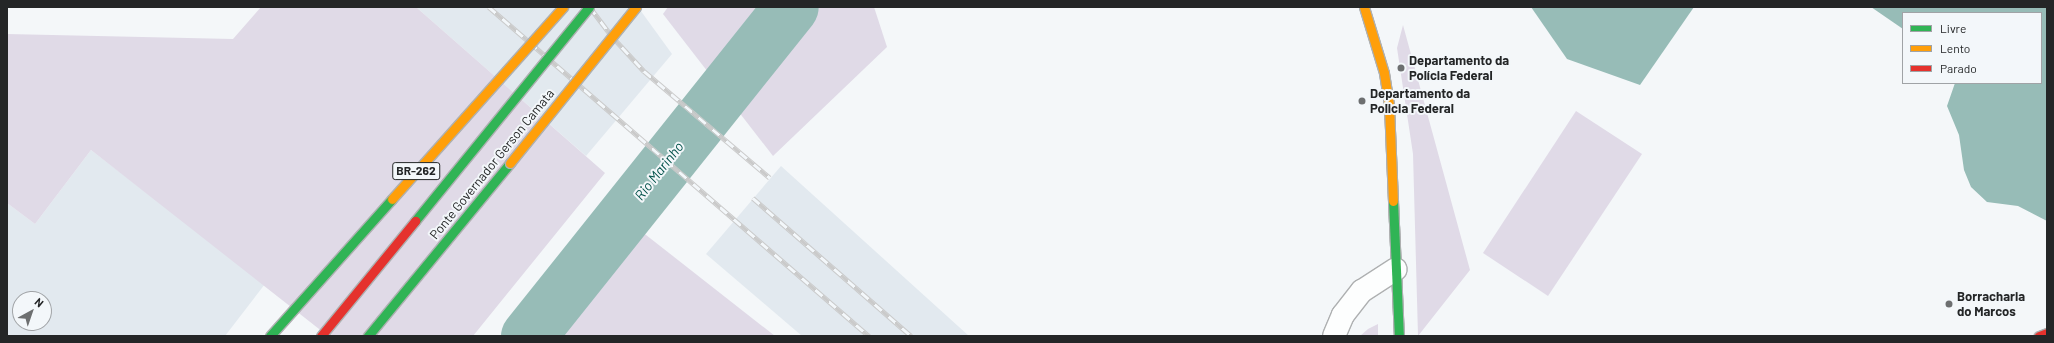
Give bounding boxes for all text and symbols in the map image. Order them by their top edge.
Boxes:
legend [1902,12,2042,84]
text: Livre [1940,21,1966,35]
text: Lento [1940,41,1970,55]
place label: Departamento da Polícia Federal [1409,53,1509,84]
text: Parado [1940,61,1977,75]
marker: Departamento da Polícia Federal [1396,63,1406,73]
street label: Ponte Governador Gerson Camata [427,86,557,242]
place label: Departamento da Policia Federal [1370,86,1470,117]
marker: Departamento da Policia Federal [1357,96,1367,106]
water label: Rio Marinho [631,138,687,204]
road number: BR-262 [392,161,440,181]
place label: Borracharia do Marcos [1957,289,2025,320]
north arrow [12,291,52,331]
text: N [32,295,46,310]
marker: Borracharia do Marcos [1944,299,1954,309]

